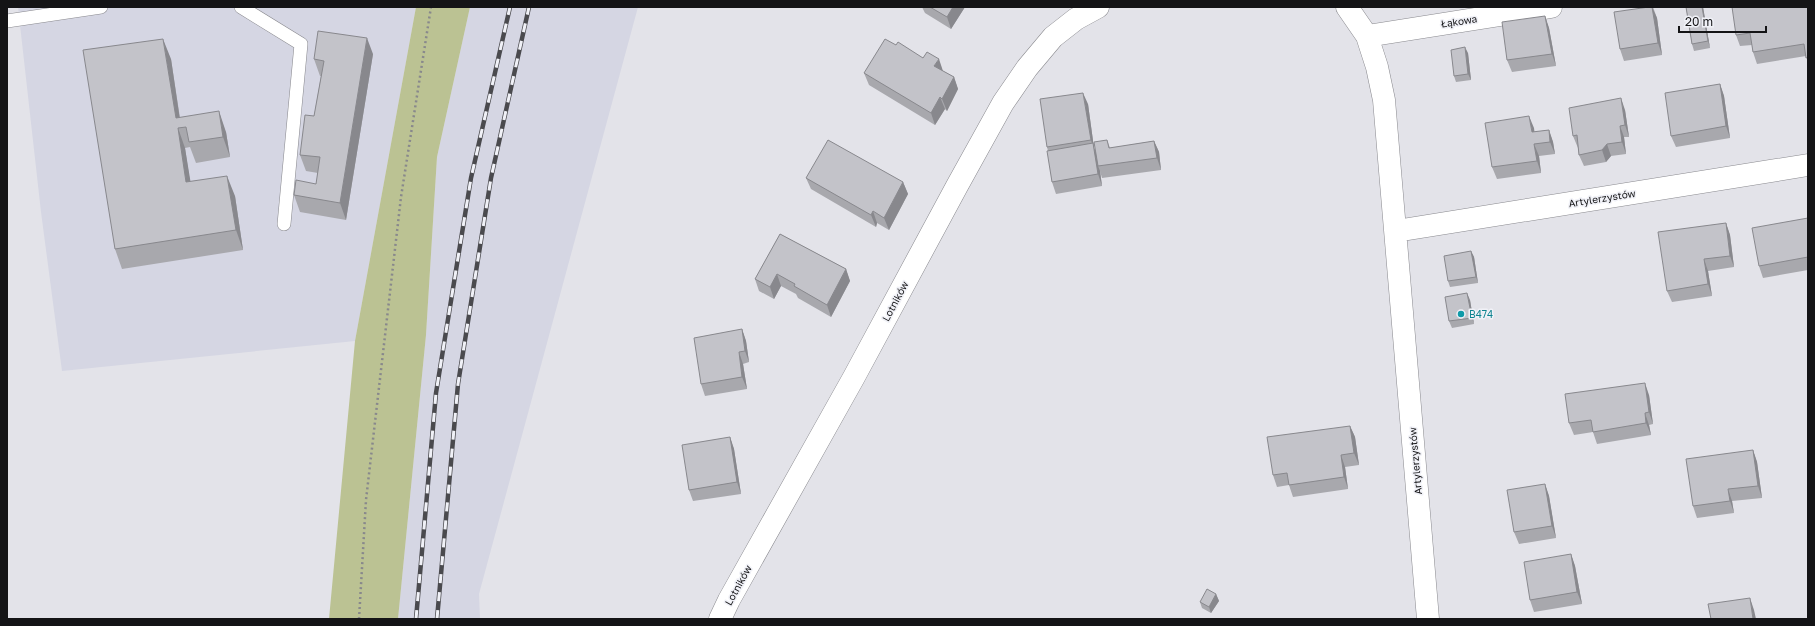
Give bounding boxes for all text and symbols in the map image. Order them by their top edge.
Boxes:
scale bar [1679,8,1766,34]
street label: Łąkowa [1440,12,1478,30]
text: 20 m [1685,14,1713,29]
street label: Artylerzystów [1568,187,1636,209]
street label: Lotników [879,279,911,323]
place label: B474 [1469,308,1493,320]
marker: B474 [1456,309,1466,319]
street label: Artylerzystów [1406,427,1424,495]
street label: Lotników [722,563,754,607]

